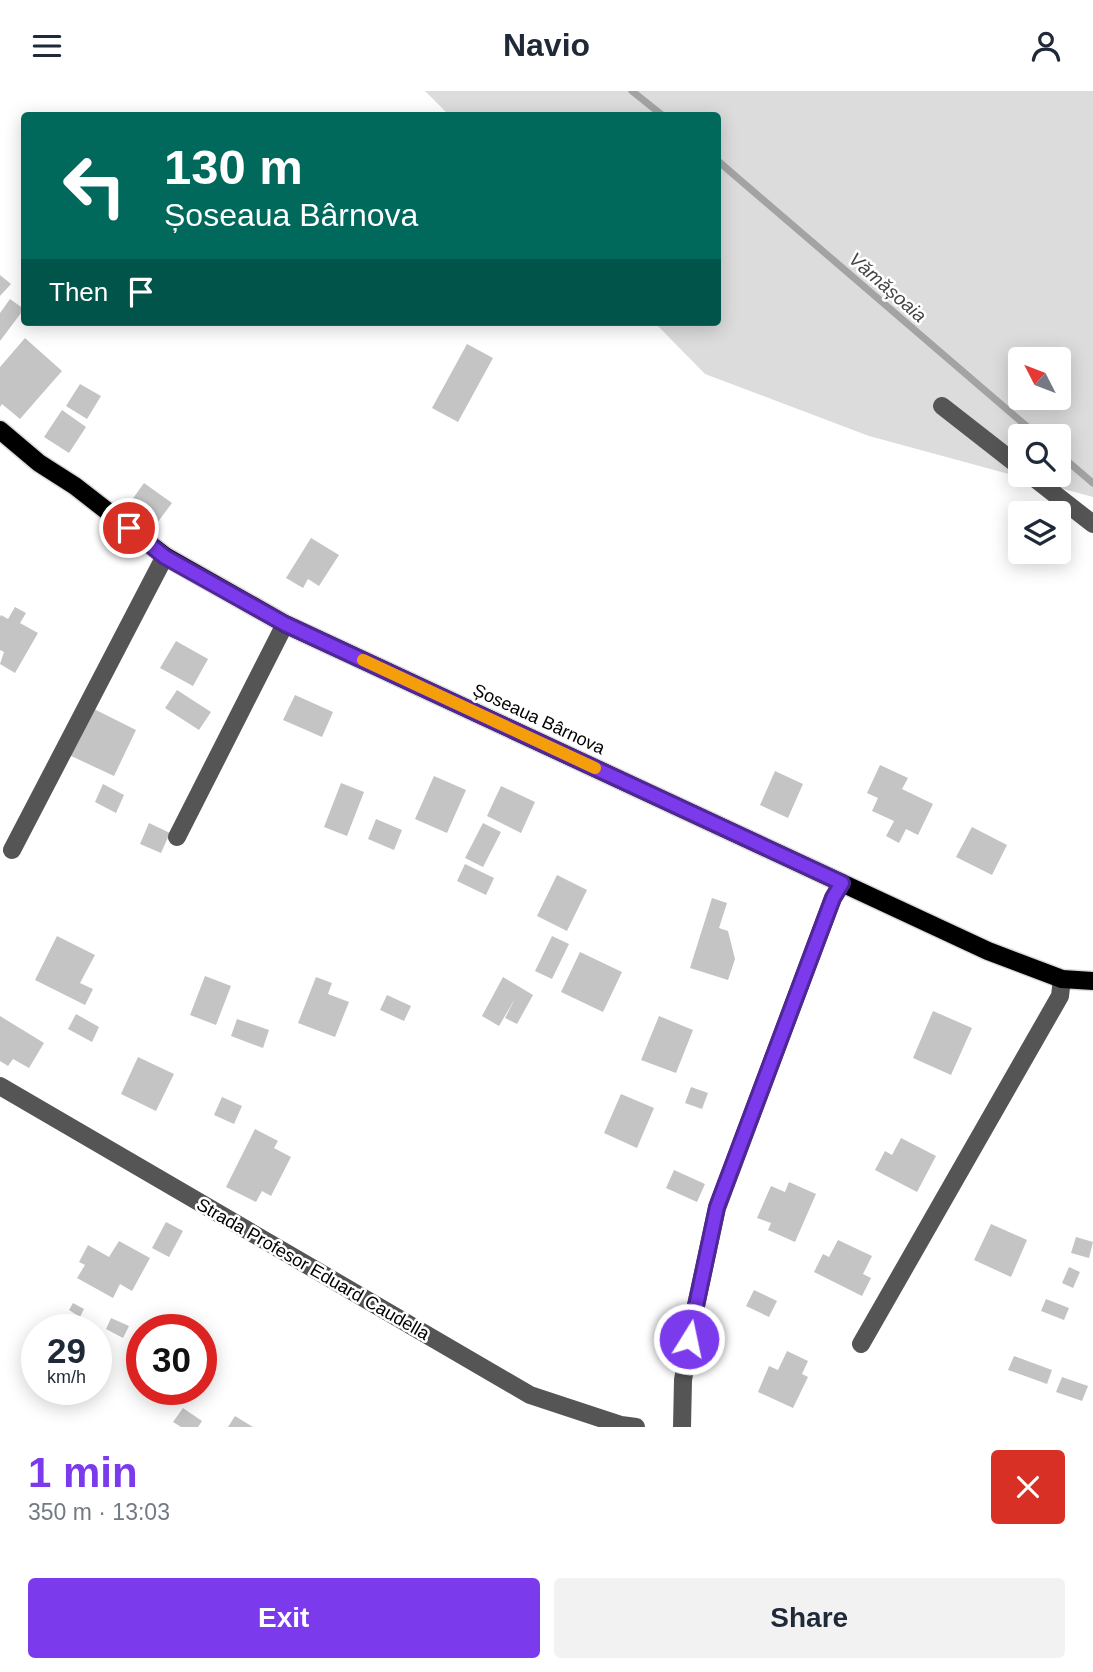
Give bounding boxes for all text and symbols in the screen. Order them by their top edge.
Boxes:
icon: menu [28,27,66,65]
text: Navio [503,27,590,63]
icon: person [1027,27,1065,65]
icon: left [49,140,140,231]
text: 130 m [164,140,303,194]
text: Șoseaua Bârnova [164,197,418,233]
water label: Vămășoaia [845,248,930,326]
icon: arrive [122,273,160,311]
text: Then [49,277,108,307]
north arrow [1008,347,1071,409]
map controls [1008,347,1071,564]
button: search [1008,424,1071,487]
pin [99,498,159,558]
button: layers [1008,501,1071,564]
icon: arrive [110,509,148,547]
street label: Șoseaua Bârnova [470,680,609,759]
street label: Strada Profesor Eduard Caudella [193,1194,434,1344]
position arrow [652,1302,726,1376]
speed limit sign: 30 [126,1314,217,1405]
text: 29 [47,1331,86,1370]
text: km/h [47,1367,86,1387]
text: 1 min [28,1449,138,1496]
button: close [991,1450,1065,1524]
text: 350 m · 13:03 [28,1499,170,1525]
button: Exit [28,1578,540,1658]
button: Share [554,1578,1065,1658]

